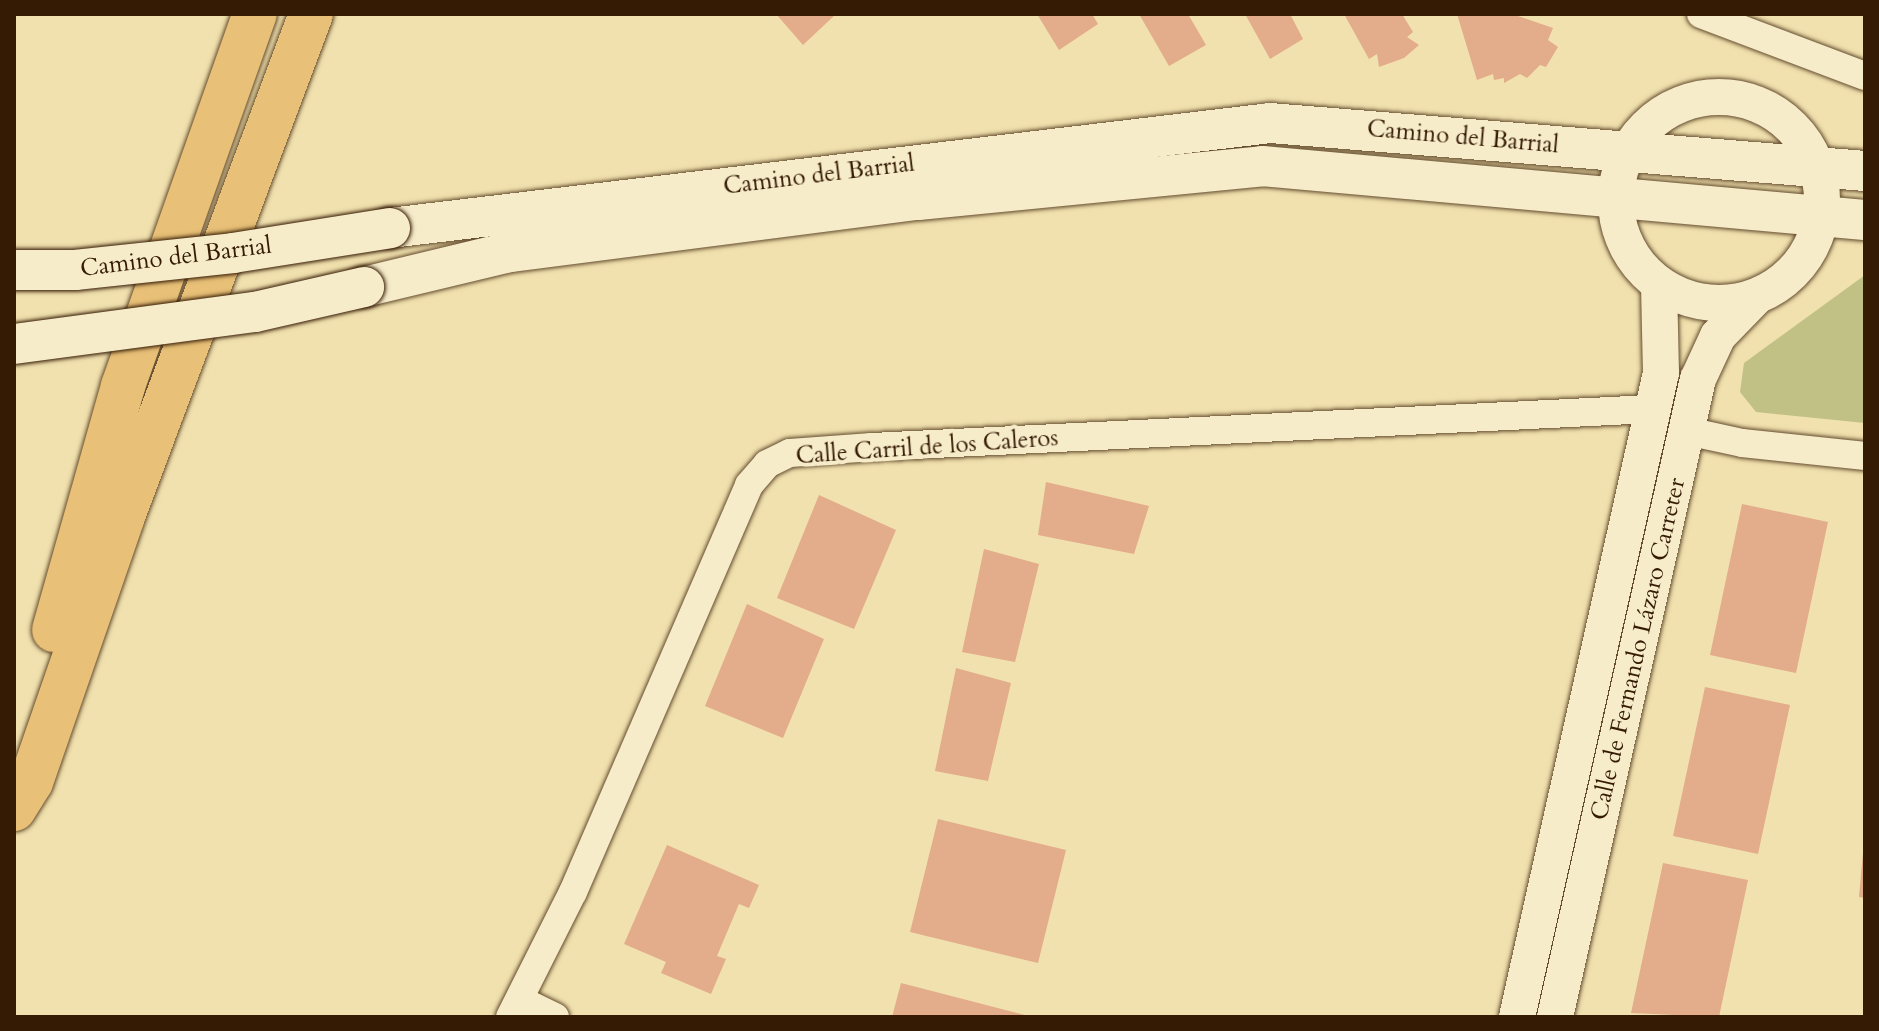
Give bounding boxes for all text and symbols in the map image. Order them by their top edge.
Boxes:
street label: Camino del Barrial [1366,114,1560,160]
street label: Camino del Barrial [722,149,916,201]
street label: Camino del Barrial [79,231,273,283]
street label: Calle Carril de los Caleros [795,423,1059,471]
street label: Calle de Fernando Lázaro Carreter [1585,475,1691,823]

